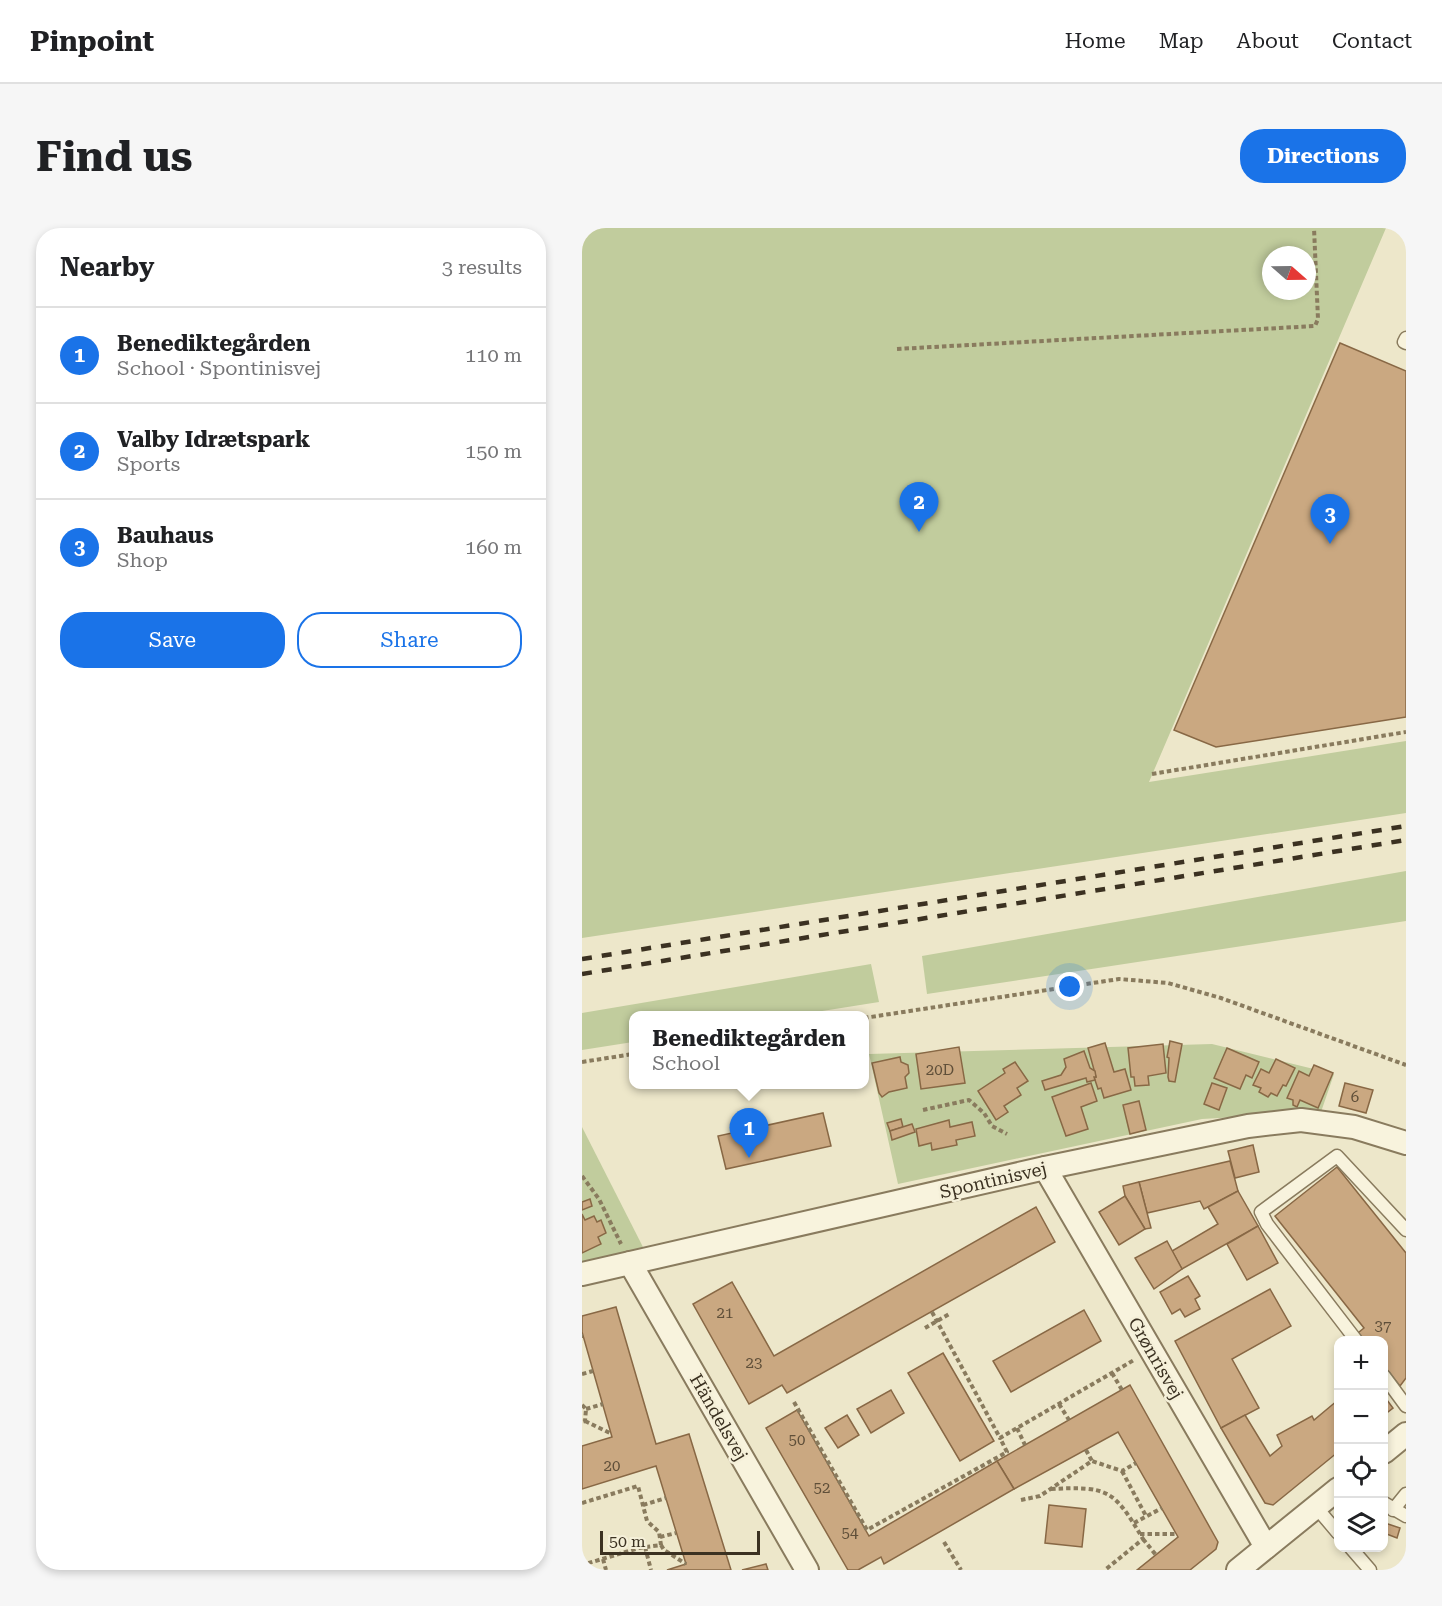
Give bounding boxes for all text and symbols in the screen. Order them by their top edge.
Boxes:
text: Pinpoint [30,25,154,58]
text: Home [1065,29,1126,53]
text: Map [1159,29,1204,53]
text: About [1237,29,1299,53]
text: Contact [1332,29,1412,53]
button: Directions [1240,129,1406,183]
text: Find us [36,132,193,181]
north arrow [1262,246,1316,300]
text: Nearby [60,252,154,282]
text: 3 results [442,255,522,279]
text: Benediktegården [117,331,311,356]
text: 1 [74,343,85,367]
text: 110 m [465,343,522,367]
text: School · Spontinisvej [117,356,321,380]
text: Valby Idrætspark [117,427,310,452]
text: 2 [74,439,85,463]
text: 150 m [465,439,522,463]
text: Sports [117,452,180,476]
pin: 2 [900,482,938,532]
pin: 3 [1310,494,1350,544]
text: Bauhaus [117,523,214,548]
text: 3 [74,535,85,559]
text: 160 m [465,535,522,559]
text: Shop [117,548,168,572]
button: Save [60,612,285,668]
button: Share [297,612,522,668]
your location [1055,972,1084,1001]
popup [629,1011,869,1089]
text: Benediktegården [652,1026,846,1051]
text: School [652,1051,720,1075]
house number: 20D [926,1061,954,1079]
house number: 6 [1351,1088,1359,1106]
pin: 1 [730,1108,768,1158]
street label: Spontinisvej [937,1157,1049,1203]
house number: 21 [717,1304,733,1322]
street label: Grønrisvej [1124,1313,1188,1403]
house number: 37 [1375,1317,1391,1335]
map controls [1334,1336,1388,1552]
button: + [1334,1336,1388,1390]
house number: 23 [746,1354,762,1372]
street label: Händelsvej [686,1370,752,1464]
button: − [1334,1390,1388,1444]
house number: 50 [789,1431,805,1449]
button: locate [1334,1444,1388,1498]
house number: 20 [604,1457,620,1475]
house number: 52 [814,1479,830,1497]
button: layers [1334,1498,1388,1552]
house number: 54 [842,1524,859,1542]
scale bar [600,1528,760,1556]
text: 50 m [609,1532,646,1551]

